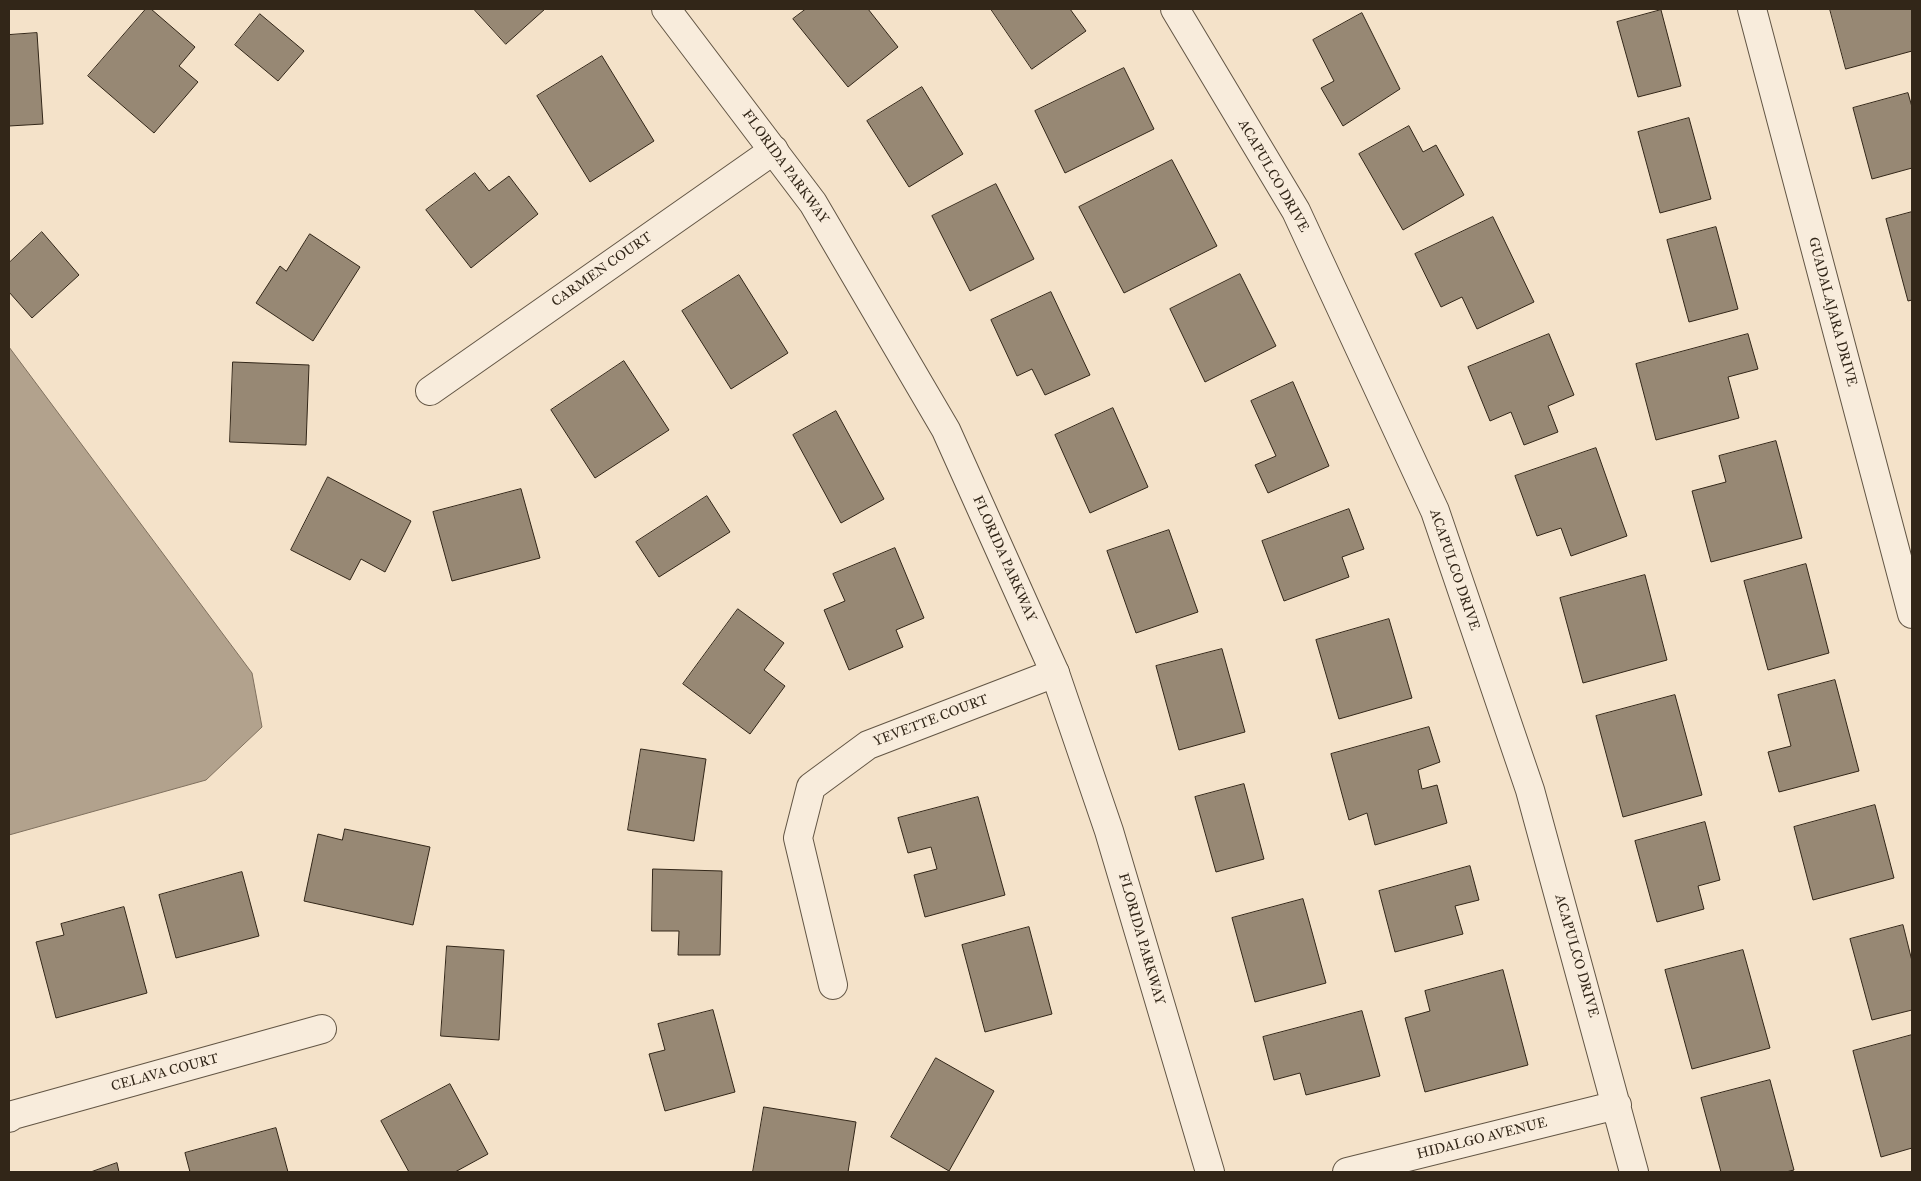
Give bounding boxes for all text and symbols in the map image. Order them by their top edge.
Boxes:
street label: FLORIDA PARKWAY [738,107,832,227]
street label: ACAPULCO DRIVE [1234,117,1312,235]
street label: CARMEN COURT [549,229,655,311]
street label: GUADALAJARA DRIVE [1804,235,1860,389]
street label: FLORIDA PARKWAY [969,493,1039,625]
street label: ACAPULCO DRIVE [1425,507,1483,633]
street label: YEVETTE COURT [871,691,991,751]
street label: FLORIDA PARKWAY [1114,871,1168,1007]
street label: ACAPULCO DRIVE [1550,893,1602,1019]
street label: CELAVA COURT [110,1051,220,1095]
street label: HIDALGO AVENUE [1415,1115,1549,1163]

